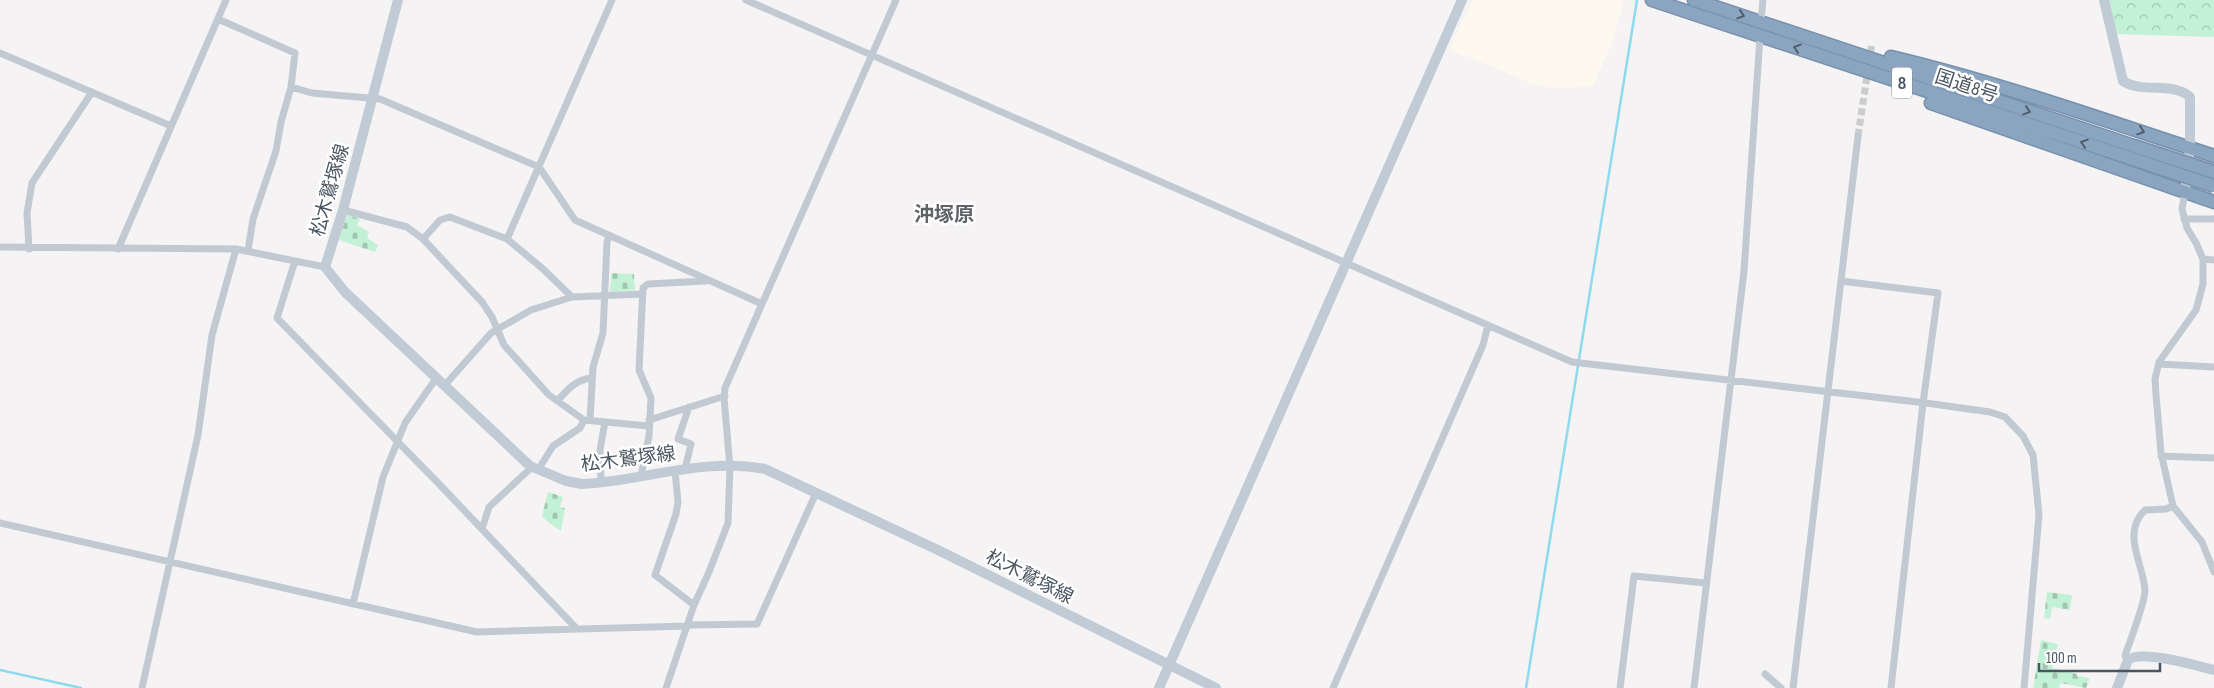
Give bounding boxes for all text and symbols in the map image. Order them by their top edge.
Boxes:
one-way arrow [1736,9,1744,19]
one-way arrow [1793,44,1801,54]
street label: 国道8号 [1932,65,2001,107]
road number: 8 [1892,68,1912,99]
one-way arrow [2023,105,2031,115]
one-way arrow [2136,126,2145,136]
one-way arrow [2080,139,2088,149]
street label: 松木鷲塚線 [306,142,355,239]
district label: 沖塚原 [914,203,974,227]
street label: 松木鷲塚線 [580,442,677,477]
street label: 松木鷲塚線 [982,546,1077,609]
scale bar [2039,640,2160,672]
text: 100 m [2046,649,2077,668]

